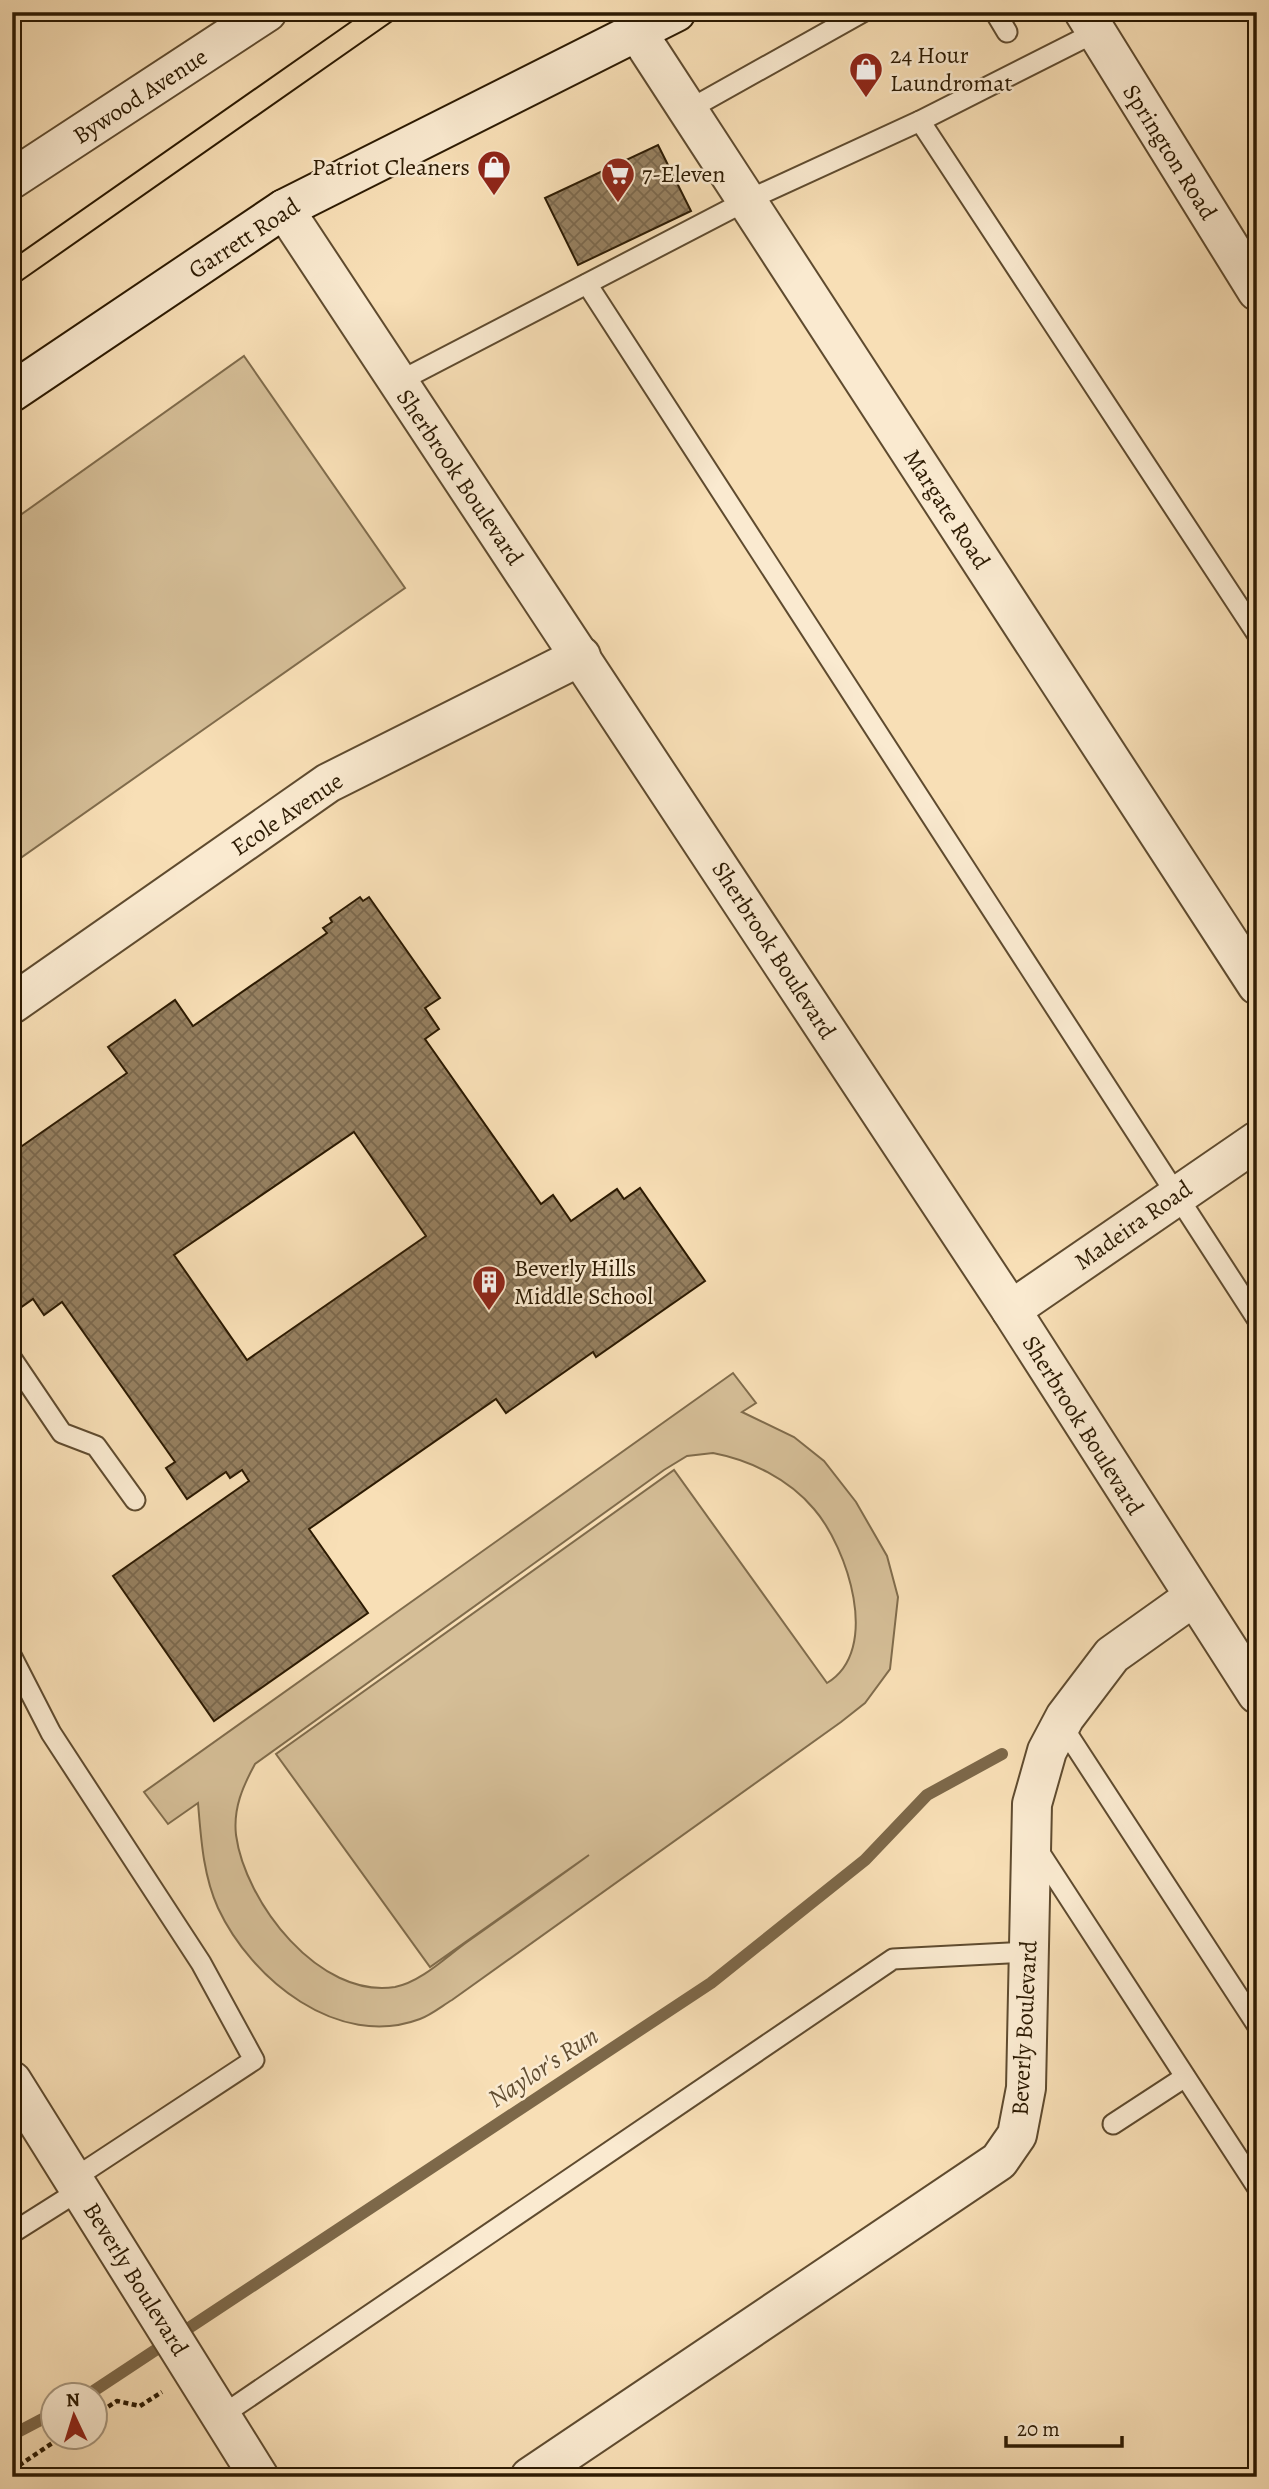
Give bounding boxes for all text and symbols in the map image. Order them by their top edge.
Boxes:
place label: 24 Hour Laundromat [890,39,1012,99]
street label: Bywood Avenue [67,41,213,151]
shop icon: 24 Hour Laundromat [847,50,885,99]
street label: Springton Road [1116,78,1225,226]
shop icon: Patriot Cleaners [475,148,513,197]
place label: Patriot Cleaners [312,151,470,183]
supermarket icon: 7-Eleven [599,155,637,204]
place label: 7-Eleven [642,158,725,190]
street label: Garrett Road [182,190,306,286]
street label: Sherbrook Boulevard [389,383,531,571]
street label: Margate Road [896,443,998,575]
street label: Ecole Avenue [225,765,349,863]
street label: Sherbrook Boulevard [705,855,844,1045]
street label: Madeira Road [1068,1173,1198,1277]
place label: Beverly Hills Middle School [514,1252,653,1312]
building icon: Beverly Hills Middle School [470,1263,508,1312]
street label: Sherbrook Boulevard [1015,1329,1151,1521]
street label: Beverly Boulevard [1003,1939,1045,2116]
water label: Naylor's Run [481,2018,605,2116]
street label: Beverly Boulevard [76,2196,196,2362]
north arrow [38,2380,108,2450]
text: N [65,2387,81,2413]
scale bar [1006,2405,1122,2449]
text: 20 m [1017,2415,1060,2443]

